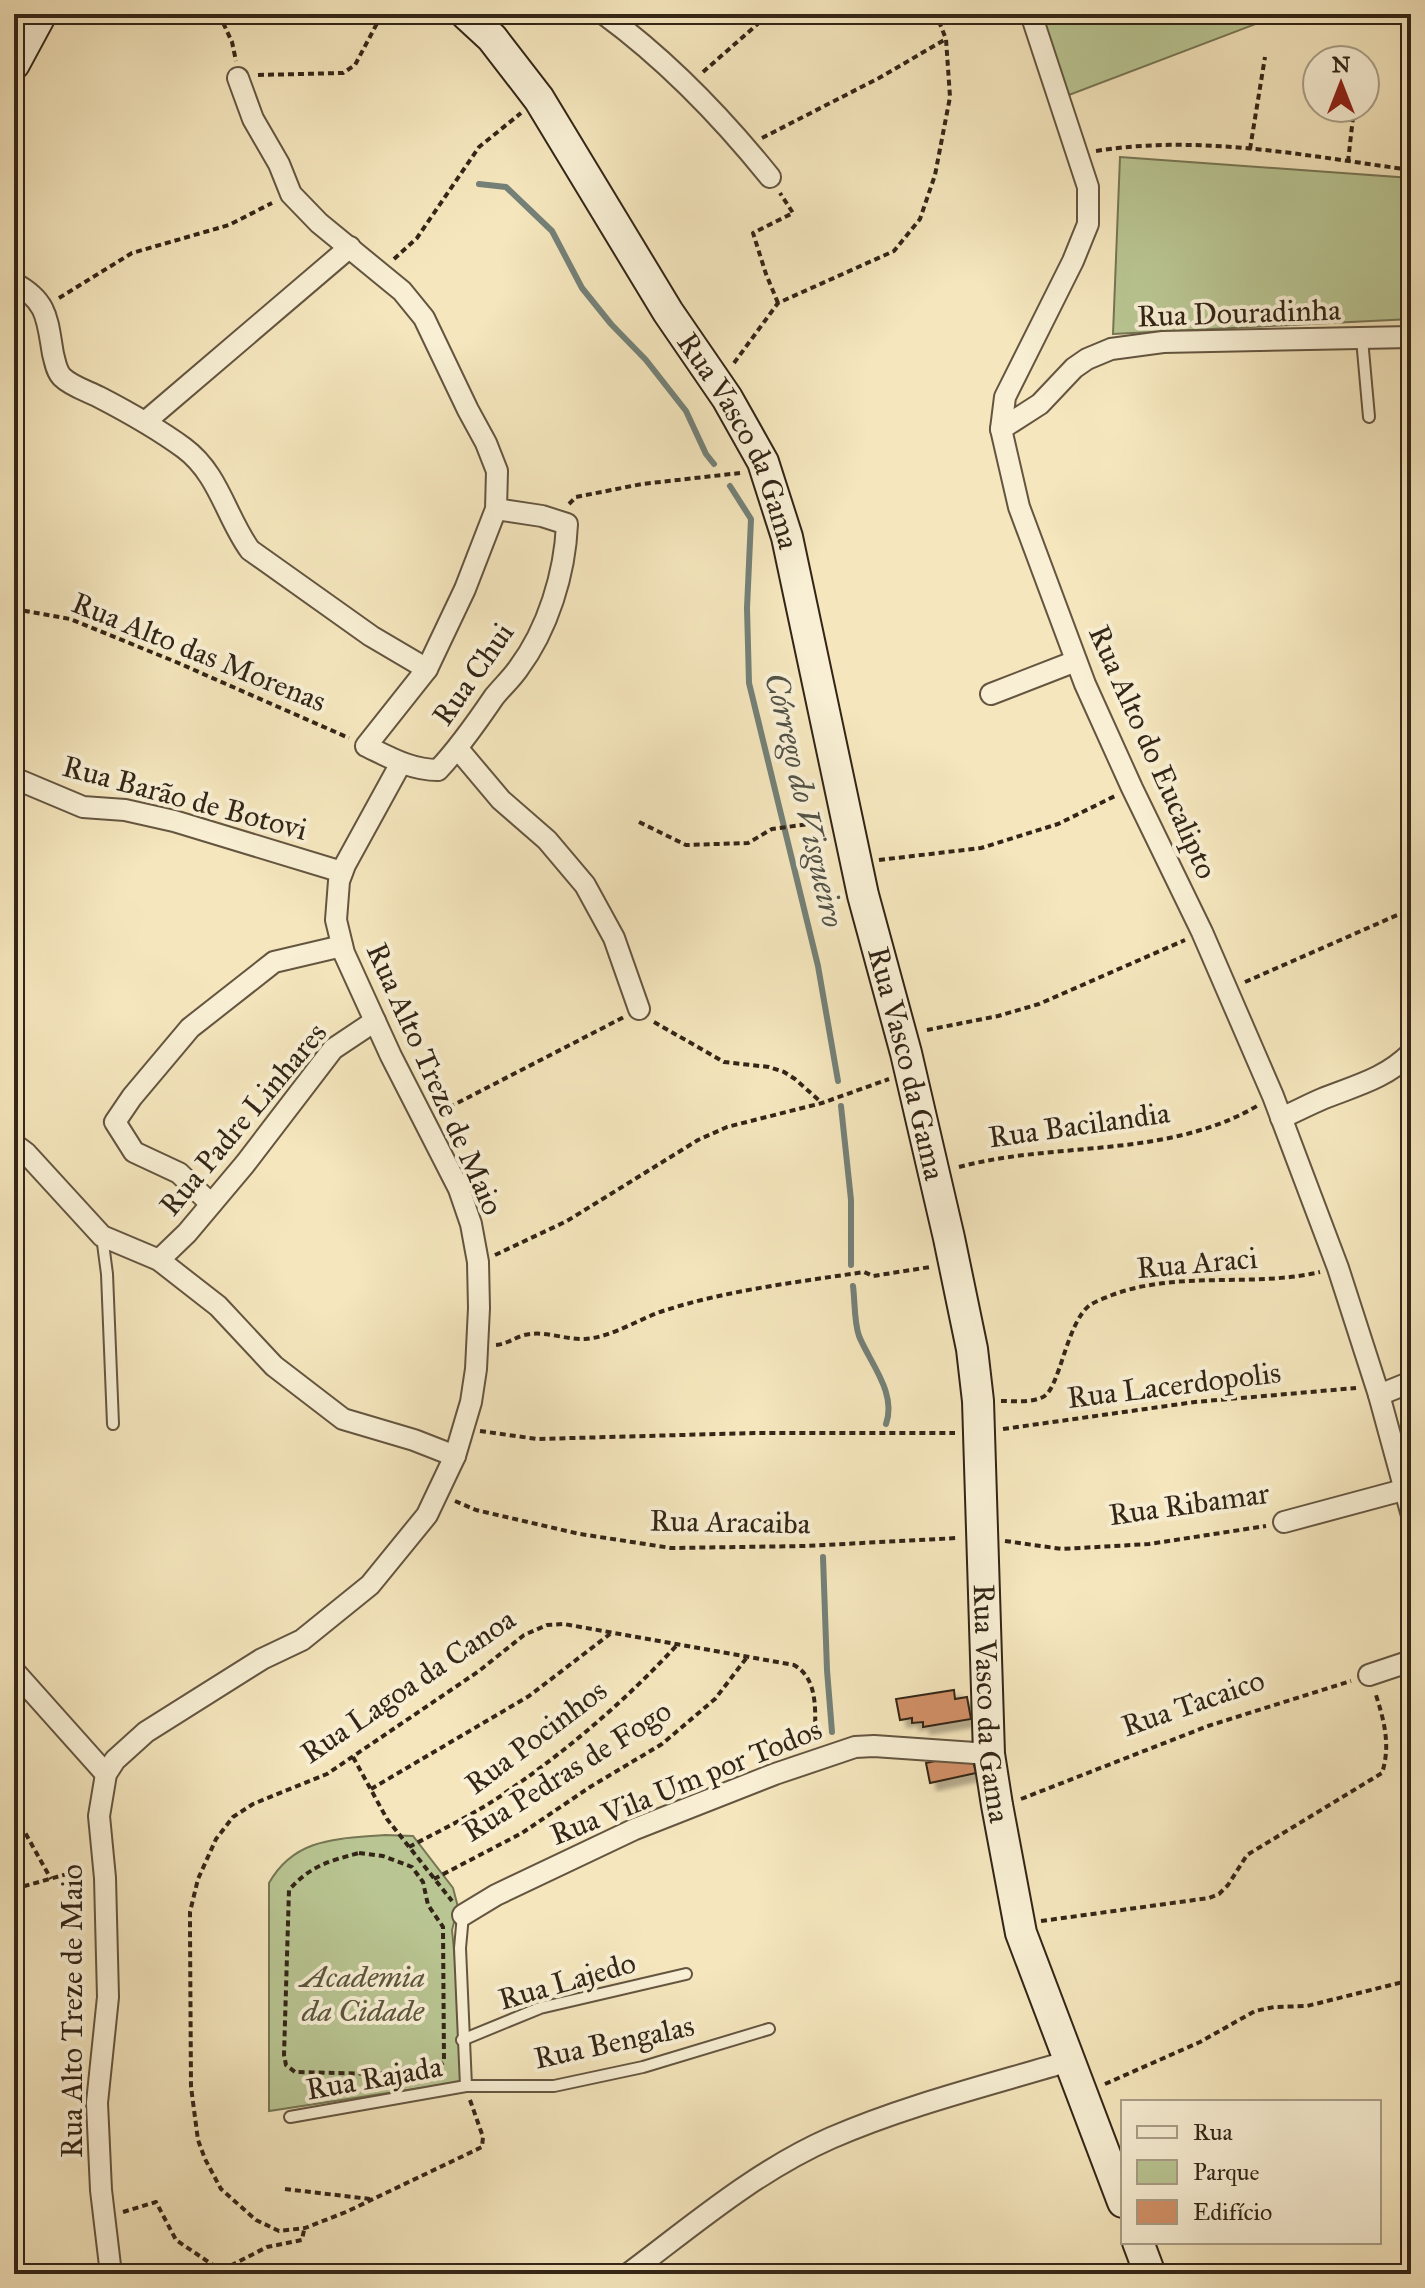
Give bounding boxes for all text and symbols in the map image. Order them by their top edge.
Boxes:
north arrow [1301,44,1381,124]
text: N [1332,51,1351,78]
street label: Rua Douradinha [1137,291,1342,335]
street label: Rua Vasco da Gama [670,326,807,553]
street label: Rua Alto das Morenas [67,585,331,719]
street label: Rua Chui [425,616,521,732]
street label: Rua Alto do Eucalipto [1081,620,1225,884]
water label: Córrego do Visgueiro [756,669,853,931]
street label: Rua Barão de Botovi [59,748,311,848]
street label: Rua Alto Treze de Maio [359,937,511,1221]
street label: Rua Vasco da Gama [860,943,953,1184]
street label: Rua Padre Linhares [152,1015,334,1223]
street label: Rua Bacilandia [986,1094,1172,1156]
street label: Rua Araci [1135,1240,1259,1286]
street label: Rua Lacerdopolis [1065,1354,1283,1416]
street label: Rua Ribamar [1106,1475,1272,1533]
street label: Rua Aracaiba [649,1503,811,1541]
street label: Rua Vasco da Gama [966,1583,1018,1826]
street label: Rua Lagoa da Canoa [294,1601,522,1771]
street label: Rua Tacaico [1117,1662,1269,1744]
street label: Rua Pocinhos [458,1672,614,1802]
street label: Rua Pedras de Fogo [456,1692,678,1850]
street label: Rua Vila Um por Todos [545,1711,827,1853]
street label: Rua Alto Treze de Maio [54,1864,90,2158]
street label: Rua Lajedo [494,1944,640,2018]
park label: Academia da Cidade [298,1959,425,2029]
street label: Rua Bengalas [531,2007,697,2077]
street label: Rua Rajada [303,2048,445,2108]
legend [1121,2100,1381,2244]
text: Rua [1193,2117,1233,2147]
text: Parque [1193,2157,1260,2187]
text: Edifício [1193,2197,1272,2227]

